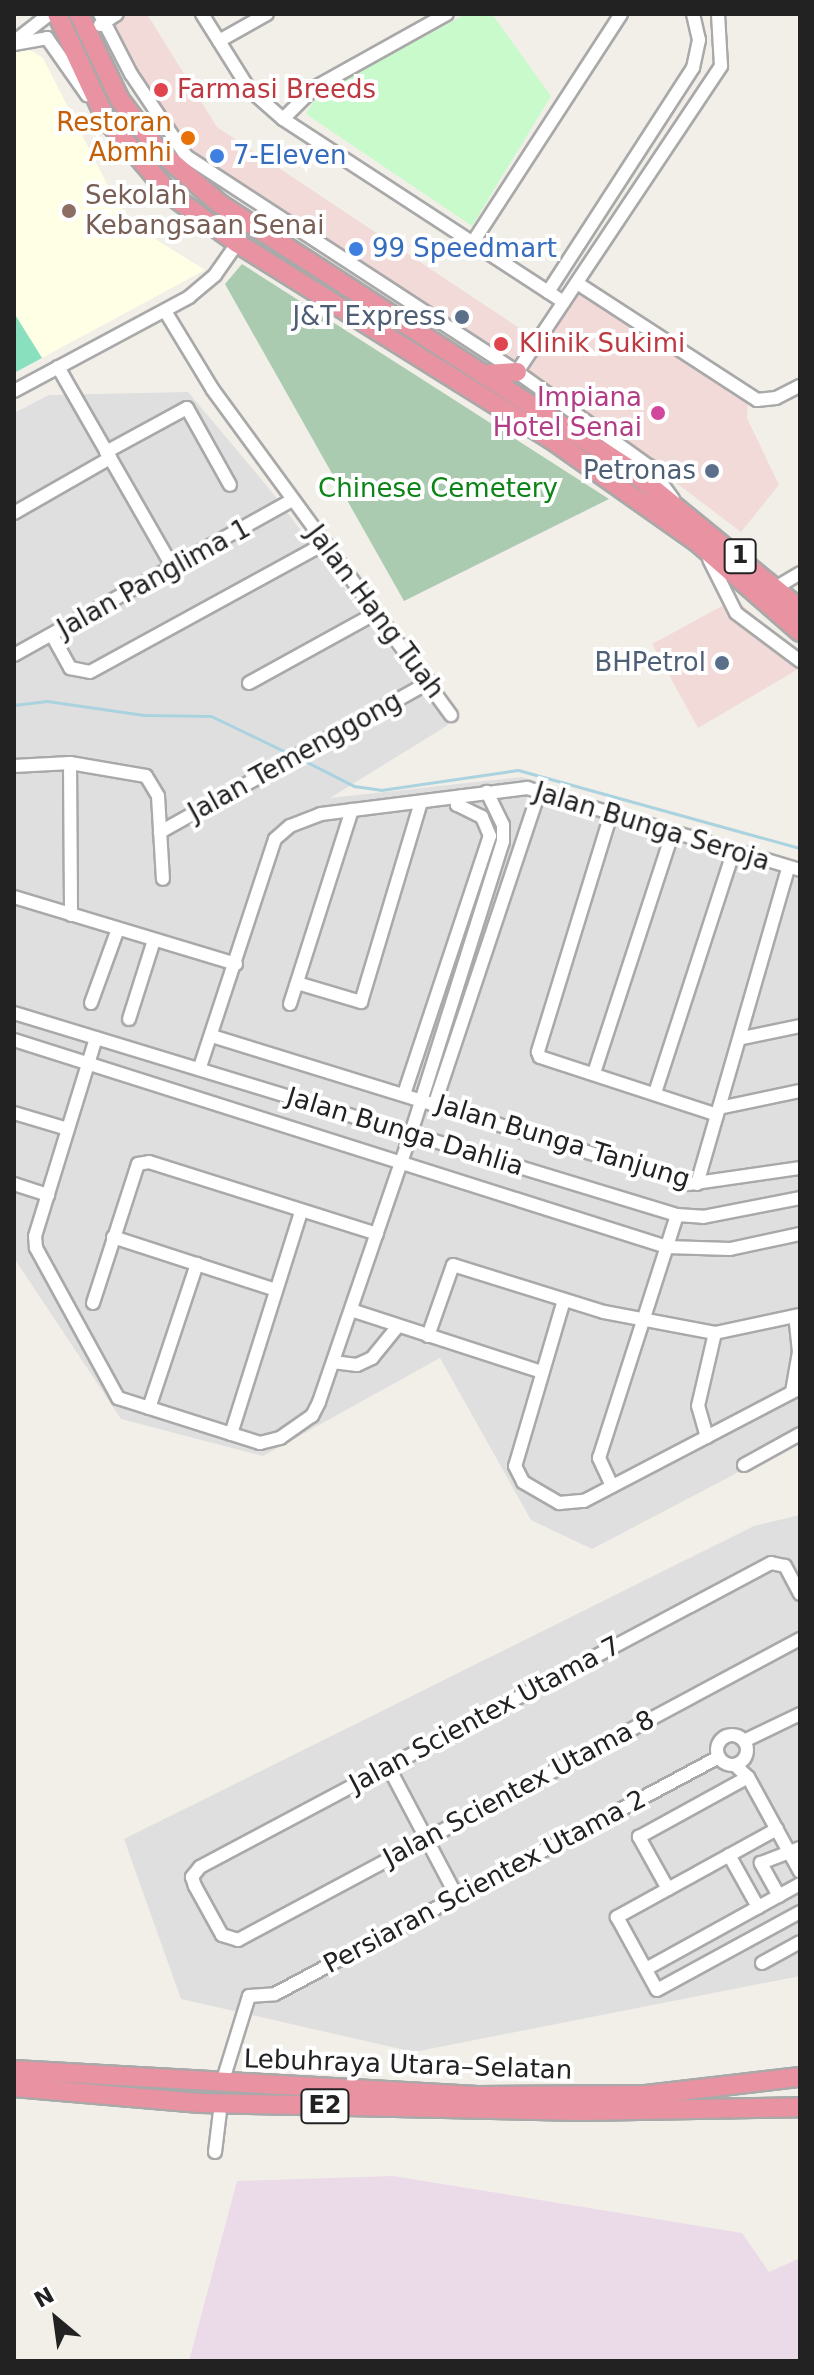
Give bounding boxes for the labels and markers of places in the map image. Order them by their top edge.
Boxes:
place label: Farmasi Breeds [177,74,376,106]
marker: Farmasi Breeds [152,81,170,99]
place label: Restoran Abmhi [56,107,172,168]
marker: Restoran Abmhi [179,129,197,147]
place label: 7-Eleven [233,140,346,172]
marker: 7-Eleven [208,147,226,165]
place label: Sekolah Kebangsaan Senai [85,180,324,242]
marker: Sekolah Kebangsaan Senai [60,202,78,220]
place label: 99 Speedmart [372,233,557,265]
marker: 99 Speedmart [347,240,365,258]
place label: J&T Express [292,301,446,333]
marker: J&T Express [453,308,471,326]
place label: Klinik Sukimi [519,328,685,360]
marker: Klinik Sukimi [490,333,512,355]
place label: Impiana Hotel Senai [493,382,642,444]
marker: Impiana Hotel Senai [649,404,667,422]
place label: Petronas [583,455,696,487]
marker: Petronas [703,462,721,480]
place label: BHPetrol [594,647,706,679]
marker: BHPetrol [713,654,731,672]

